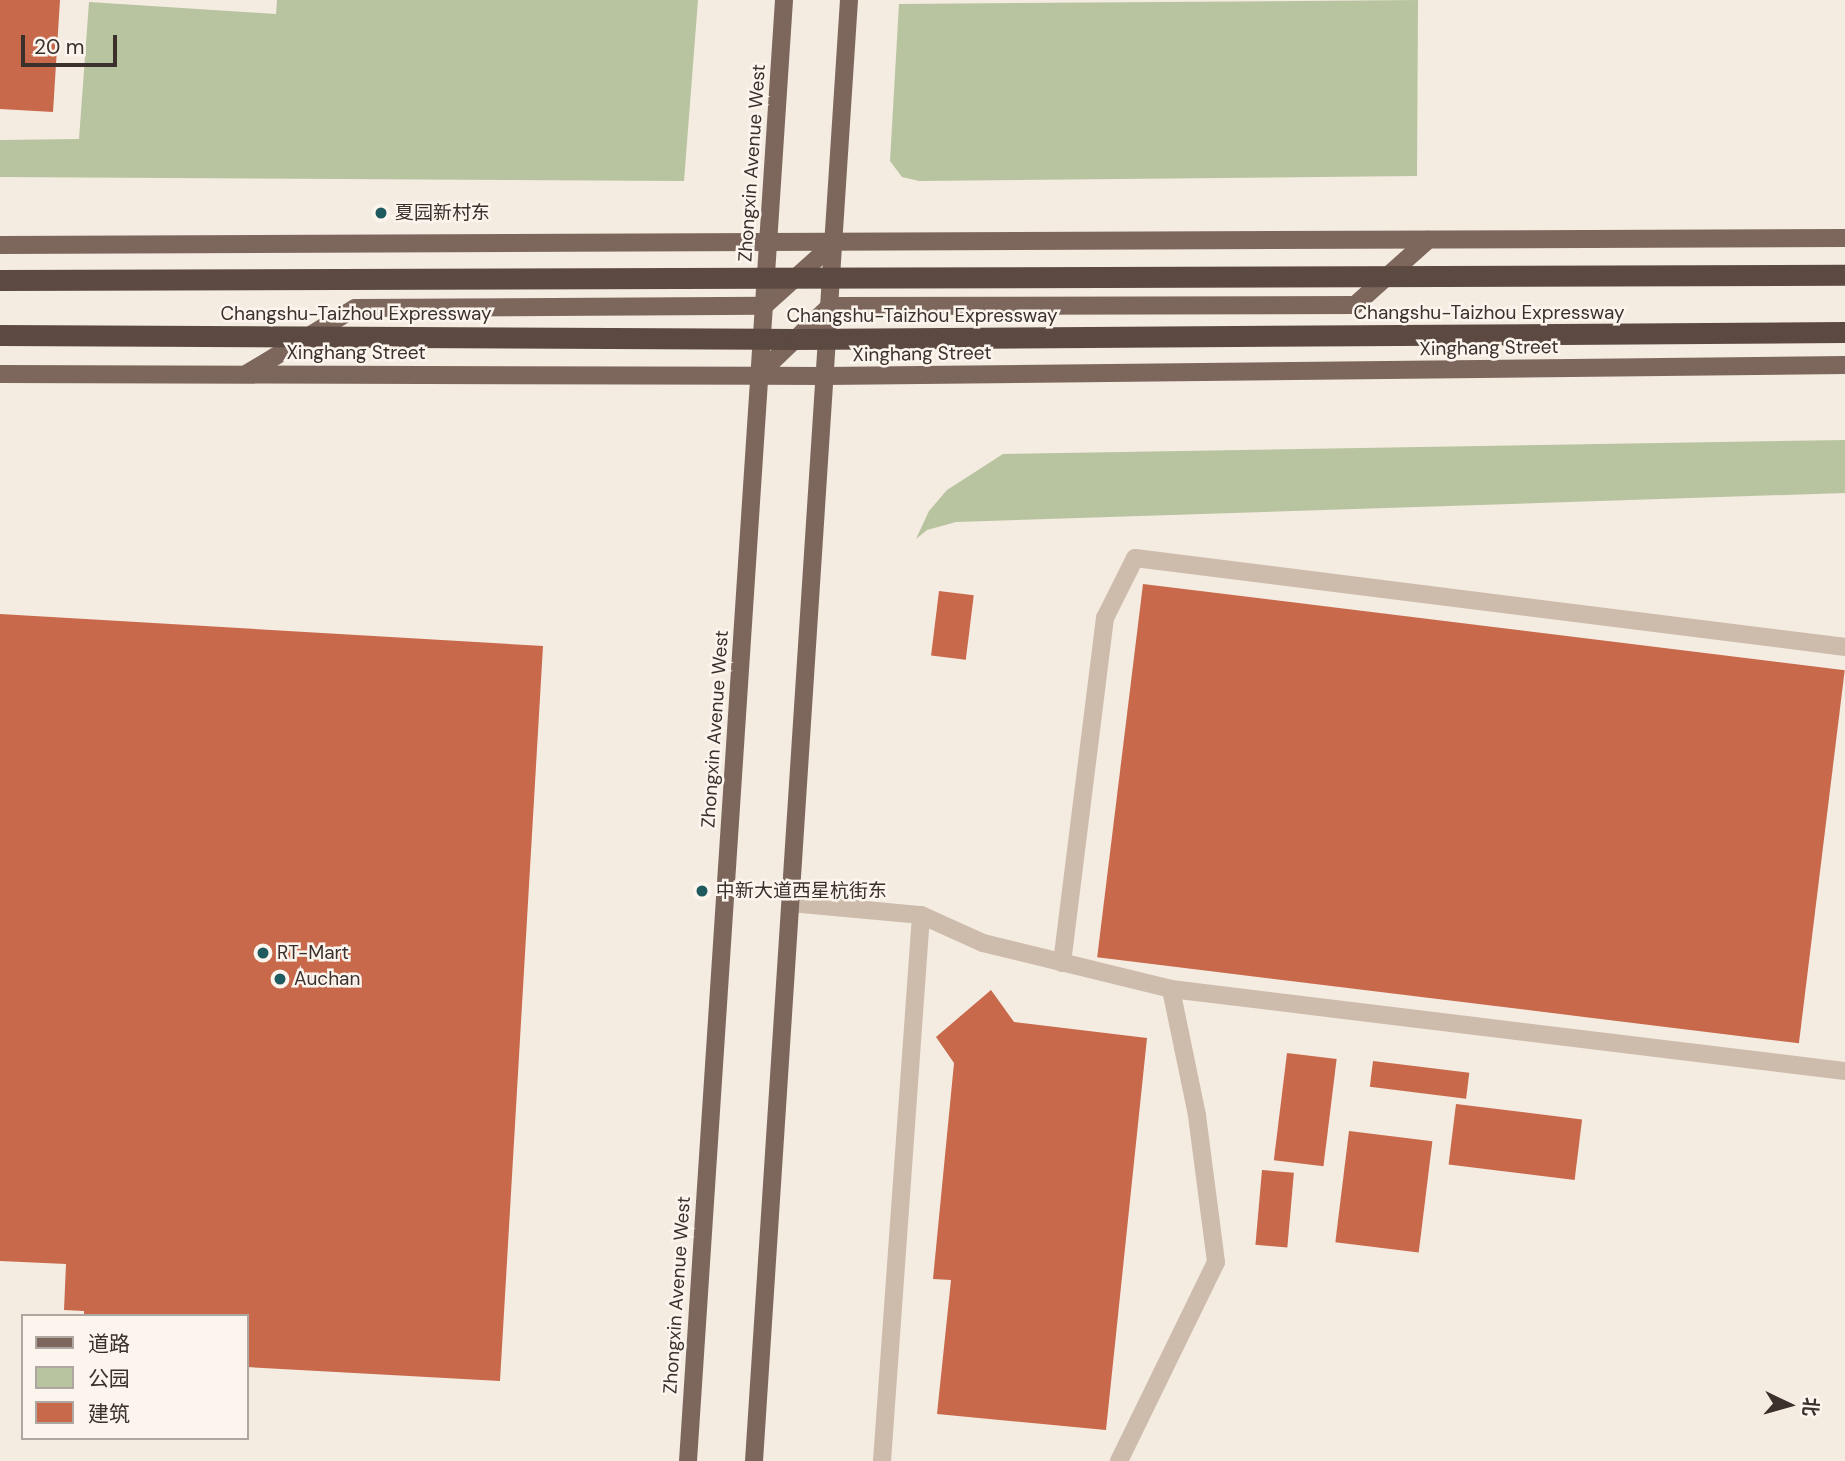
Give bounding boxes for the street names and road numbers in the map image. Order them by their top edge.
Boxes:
street label: Zhongxin Avenue West [734,63,770,263]
street label: Changshu-Taizhou Expressway [1353,302,1625,324]
street label: Changshu-Taizhou Expressway [220,303,492,325]
street label: Changshu-Taizhou Expressway [786,305,1058,327]
street label: Xinghang Street [1419,335,1559,361]
street label: Xinghang Street [852,341,992,367]
street label: Xinghang Street [286,342,426,364]
street label: Zhongxin Avenue West [697,629,733,829]
street label: Zhongxin Avenue West [659,1195,695,1395]

